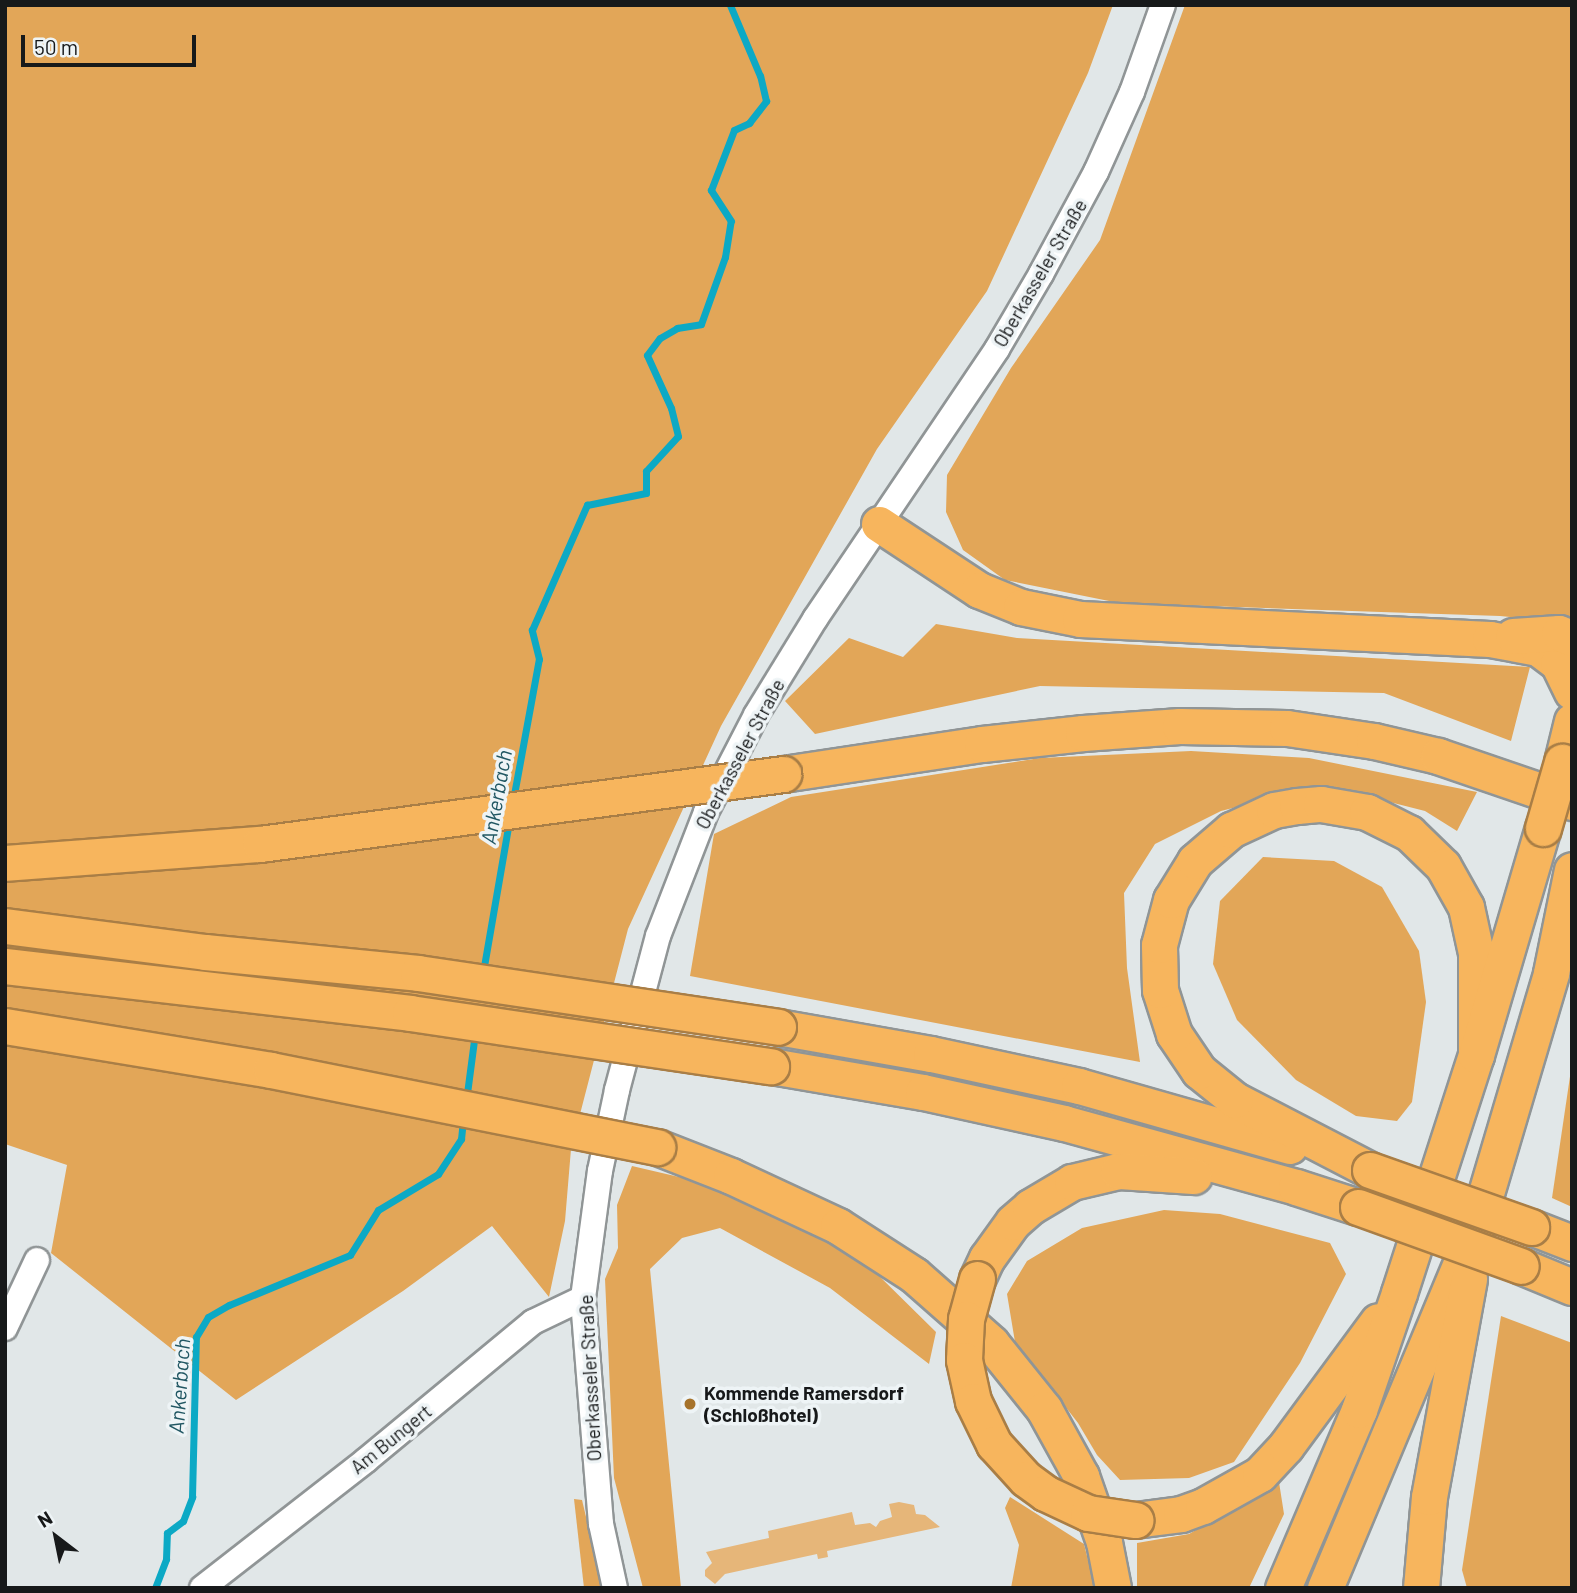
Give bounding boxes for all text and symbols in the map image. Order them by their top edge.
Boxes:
scale bar [24,21,200,65]
text: 50 m [34,34,78,59]
street label: Oberkasseler Straße [988,195,1092,351]
street label: Oberkasseler Straße [691,675,789,833]
water label: Ankerbach [475,748,517,846]
street label: Oberkasseler Straße [574,1294,606,1462]
water label: Ankerbach [163,1338,195,1434]
place label: Kommende Ramersdorf (Schloßhotel) [704,1382,904,1426]
marker: Kommende Ramersdorf (Schloßhotel) [682,1396,698,1412]
street label: Am Bungert [346,1399,436,1479]
north arrow [21,1502,91,1572]
text: N [33,1506,56,1532]

